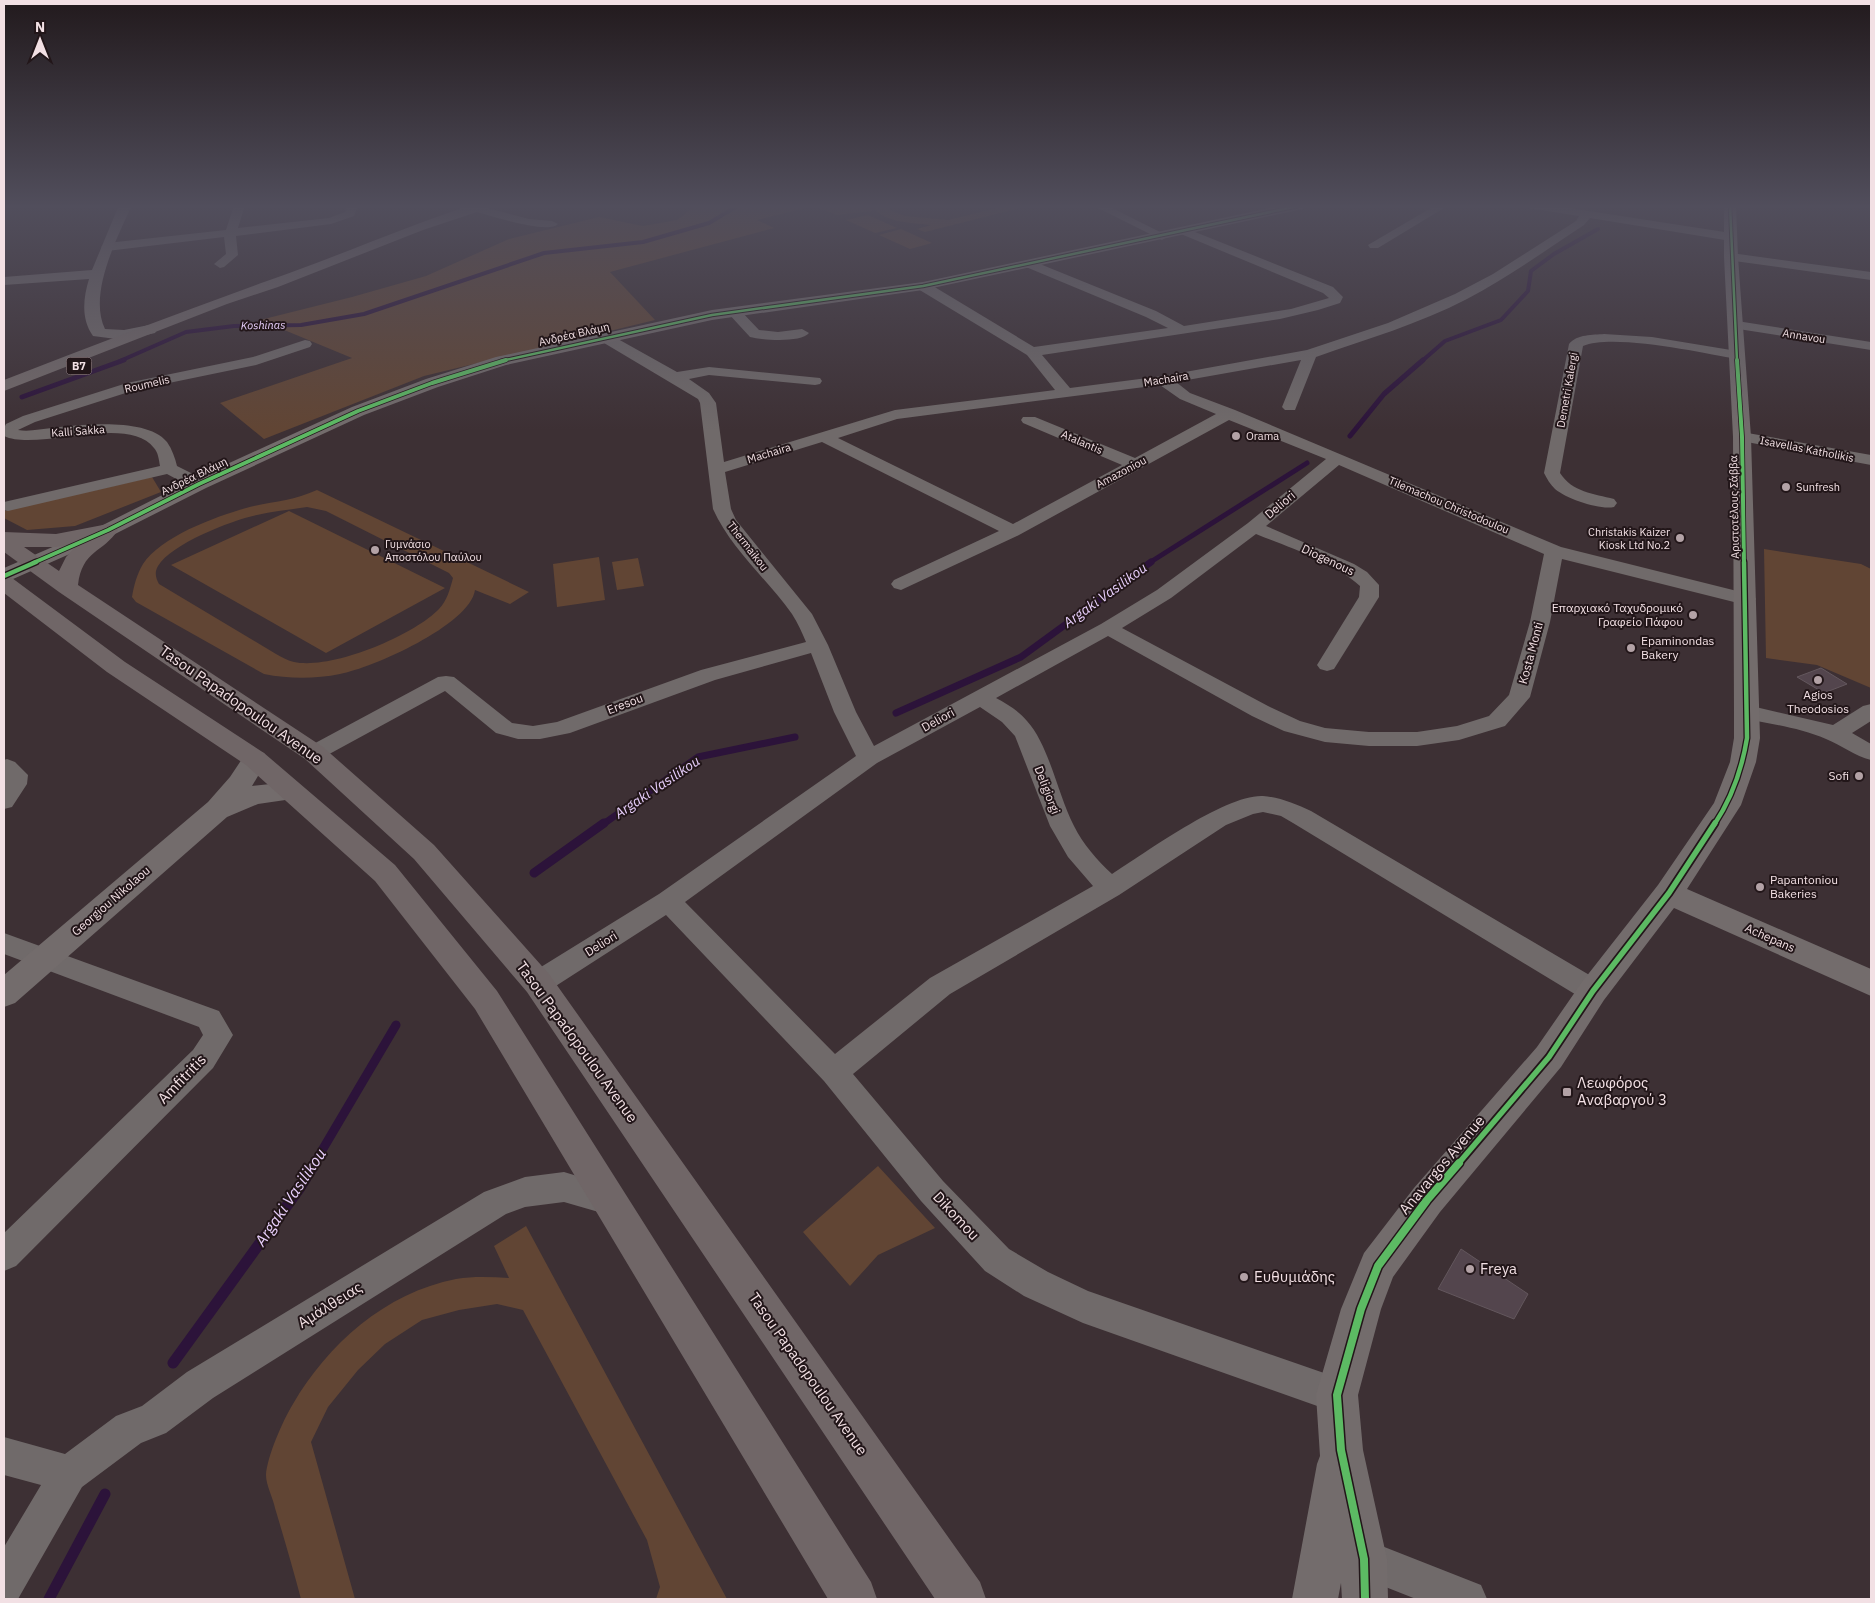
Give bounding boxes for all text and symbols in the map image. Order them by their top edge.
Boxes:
north arrow [15,15,65,65]
text: N [35,18,45,36]
water label: Koshinas [241,318,285,332]
street label: Ανδρέα Βλάμη [537,319,611,349]
street label: Annavou [1782,326,1826,346]
street label: Demetri Kalergi [1553,351,1581,429]
road number: B7 [66,358,92,374]
street label: Machaira [1143,369,1189,389]
street label: Roumelis [123,372,171,396]
street label: Kalli Sakka [51,422,105,440]
street label: Atalantis [1059,427,1105,457]
place label: Orama [1246,429,1279,443]
marker: Orama [1230,430,1242,442]
street label: Isavellas Katholikis [1759,433,1855,465]
street label: Machaira [745,440,793,466]
street label: Amazoniou [1093,453,1149,491]
street label: Ανδρέα Βλάμη [159,454,229,498]
street label: Αριστοτέλους Σάββα [1726,455,1742,559]
street label: Tilemachou Christodoulou [1387,473,1511,537]
place label: Sunfresh [1796,480,1840,494]
marker: Sunfresh [1780,481,1792,493]
street label: Deliori [1261,488,1298,522]
street label: Thermaikou [724,518,772,574]
place label: Christakis Kaizer Kiosk Ltd No.2 [1588,525,1670,552]
marker: Christakis Kaizer Kiosk Ltd No.2 [1674,532,1686,544]
place label: Γυμνάσιο Αποστόλου Παύλου [385,537,482,564]
street label: Diogenous [1299,541,1357,578]
marker: Γυμνάσιο Αποστόλου Παύλου [369,544,381,556]
water label: Argaki Vasilikou [1059,558,1151,632]
place label: Επαρχιακό Ταχυδρομικό Γραφείο Πάφου [1552,600,1683,629]
marker: Επαρχιακό Ταχυδρομικό Γραφείο Πάφου [1687,609,1699,621]
street label: Kosta Monti [1515,620,1546,686]
place label: Epaminondas Bakery [1641,633,1715,662]
street label: Tasou Papadopoulou Avenue [156,641,326,768]
marker: Epaminondas Bakery [1625,642,1637,654]
marker: Agios Theodosios [1812,674,1824,686]
place label: Agios Theodosios [1787,687,1849,716]
street label: Eresou [605,690,645,717]
street label: Deliori [919,705,957,735]
water label: Argaki Vasilikou [610,752,703,823]
street label: Deligiorgi [1031,764,1064,816]
place label: Sofi [1829,768,1849,783]
marker: Sofi [1853,770,1865,782]
street label: Georgiou Nikolaou [68,862,153,939]
place label: Papantoniou Bakeries [1770,872,1838,901]
marker: Papantoniou Bakeries [1754,881,1766,893]
street label: Achepans [1743,920,1798,955]
street label: Deliori [582,928,620,959]
street label: Tasou Papadopoulou Avenue [513,958,642,1126]
street label: Amfitritis [153,1050,210,1108]
place label: Λεωφόρος Αναβαργού 3 [1577,1073,1667,1109]
marker: Λεωφόρος Αναβαργού 3 [1561,1086,1573,1098]
street label: Anavargos Avenue [1395,1111,1489,1218]
water label: Argaki Vasilikou [249,1144,330,1250]
street label: Dikomou [929,1187,984,1244]
place label: Freya [1480,1259,1517,1278]
marker: Freya [1464,1263,1476,1275]
place label: Ευθυμιάδης [1254,1267,1335,1286]
marker: Ευθυμιάδης [1238,1271,1250,1283]
street label: Αμάλθειας [294,1277,366,1332]
street label: Tasou Papadopoulou Avenue [745,1289,872,1459]

